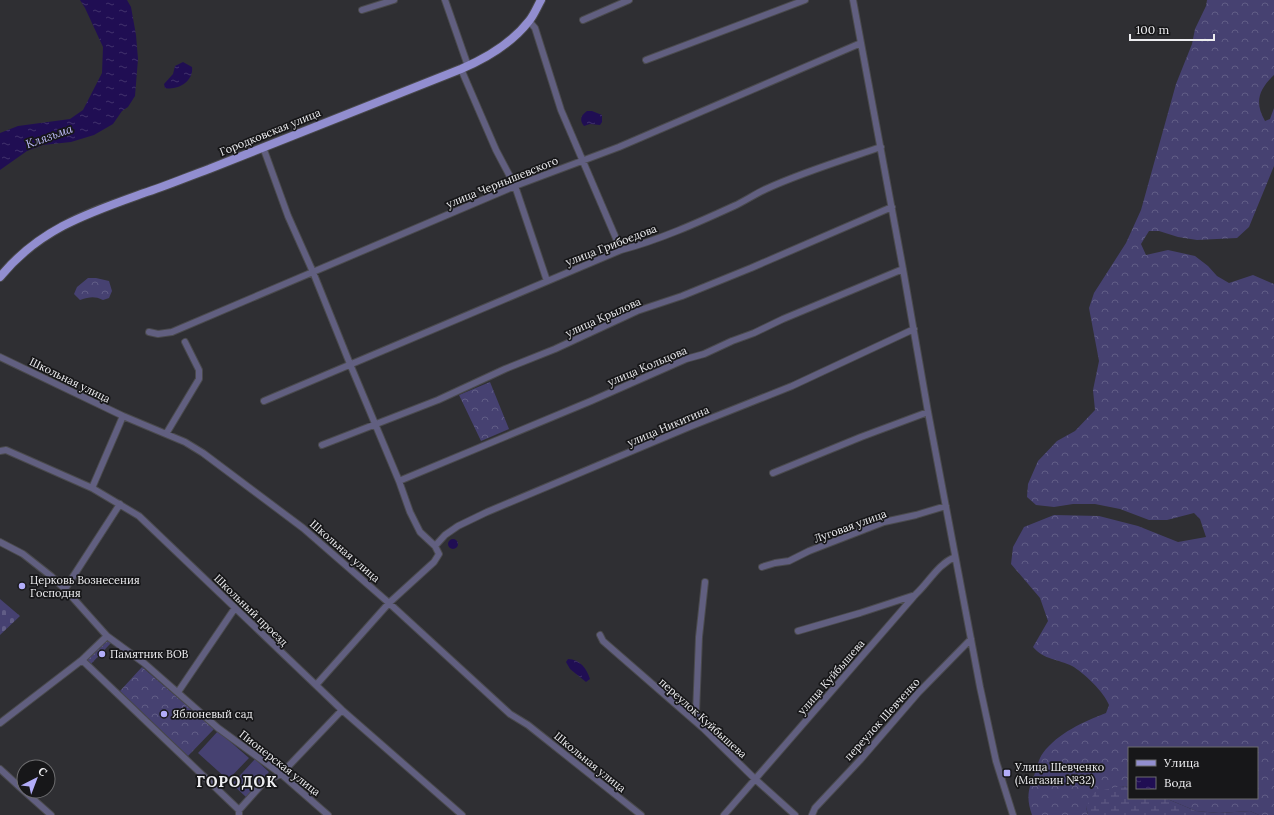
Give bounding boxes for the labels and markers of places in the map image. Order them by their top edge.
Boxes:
place label: Церковь Вознесения Господня [30,573,140,600]
marker: Церковь Вознесения Господня [17,581,27,591]
place label: Памятник ВОВ [110,647,189,661]
marker: Памятник ВОВ [97,649,107,659]
place label: Яблоневый сад [172,707,253,721]
marker: Яблоневый сад [159,709,169,719]
place label: Улица Шевченко (Магазин №32) [1014,760,1104,788]
marker: Улица Шевченко (Магазин №32) [1002,768,1012,778]

